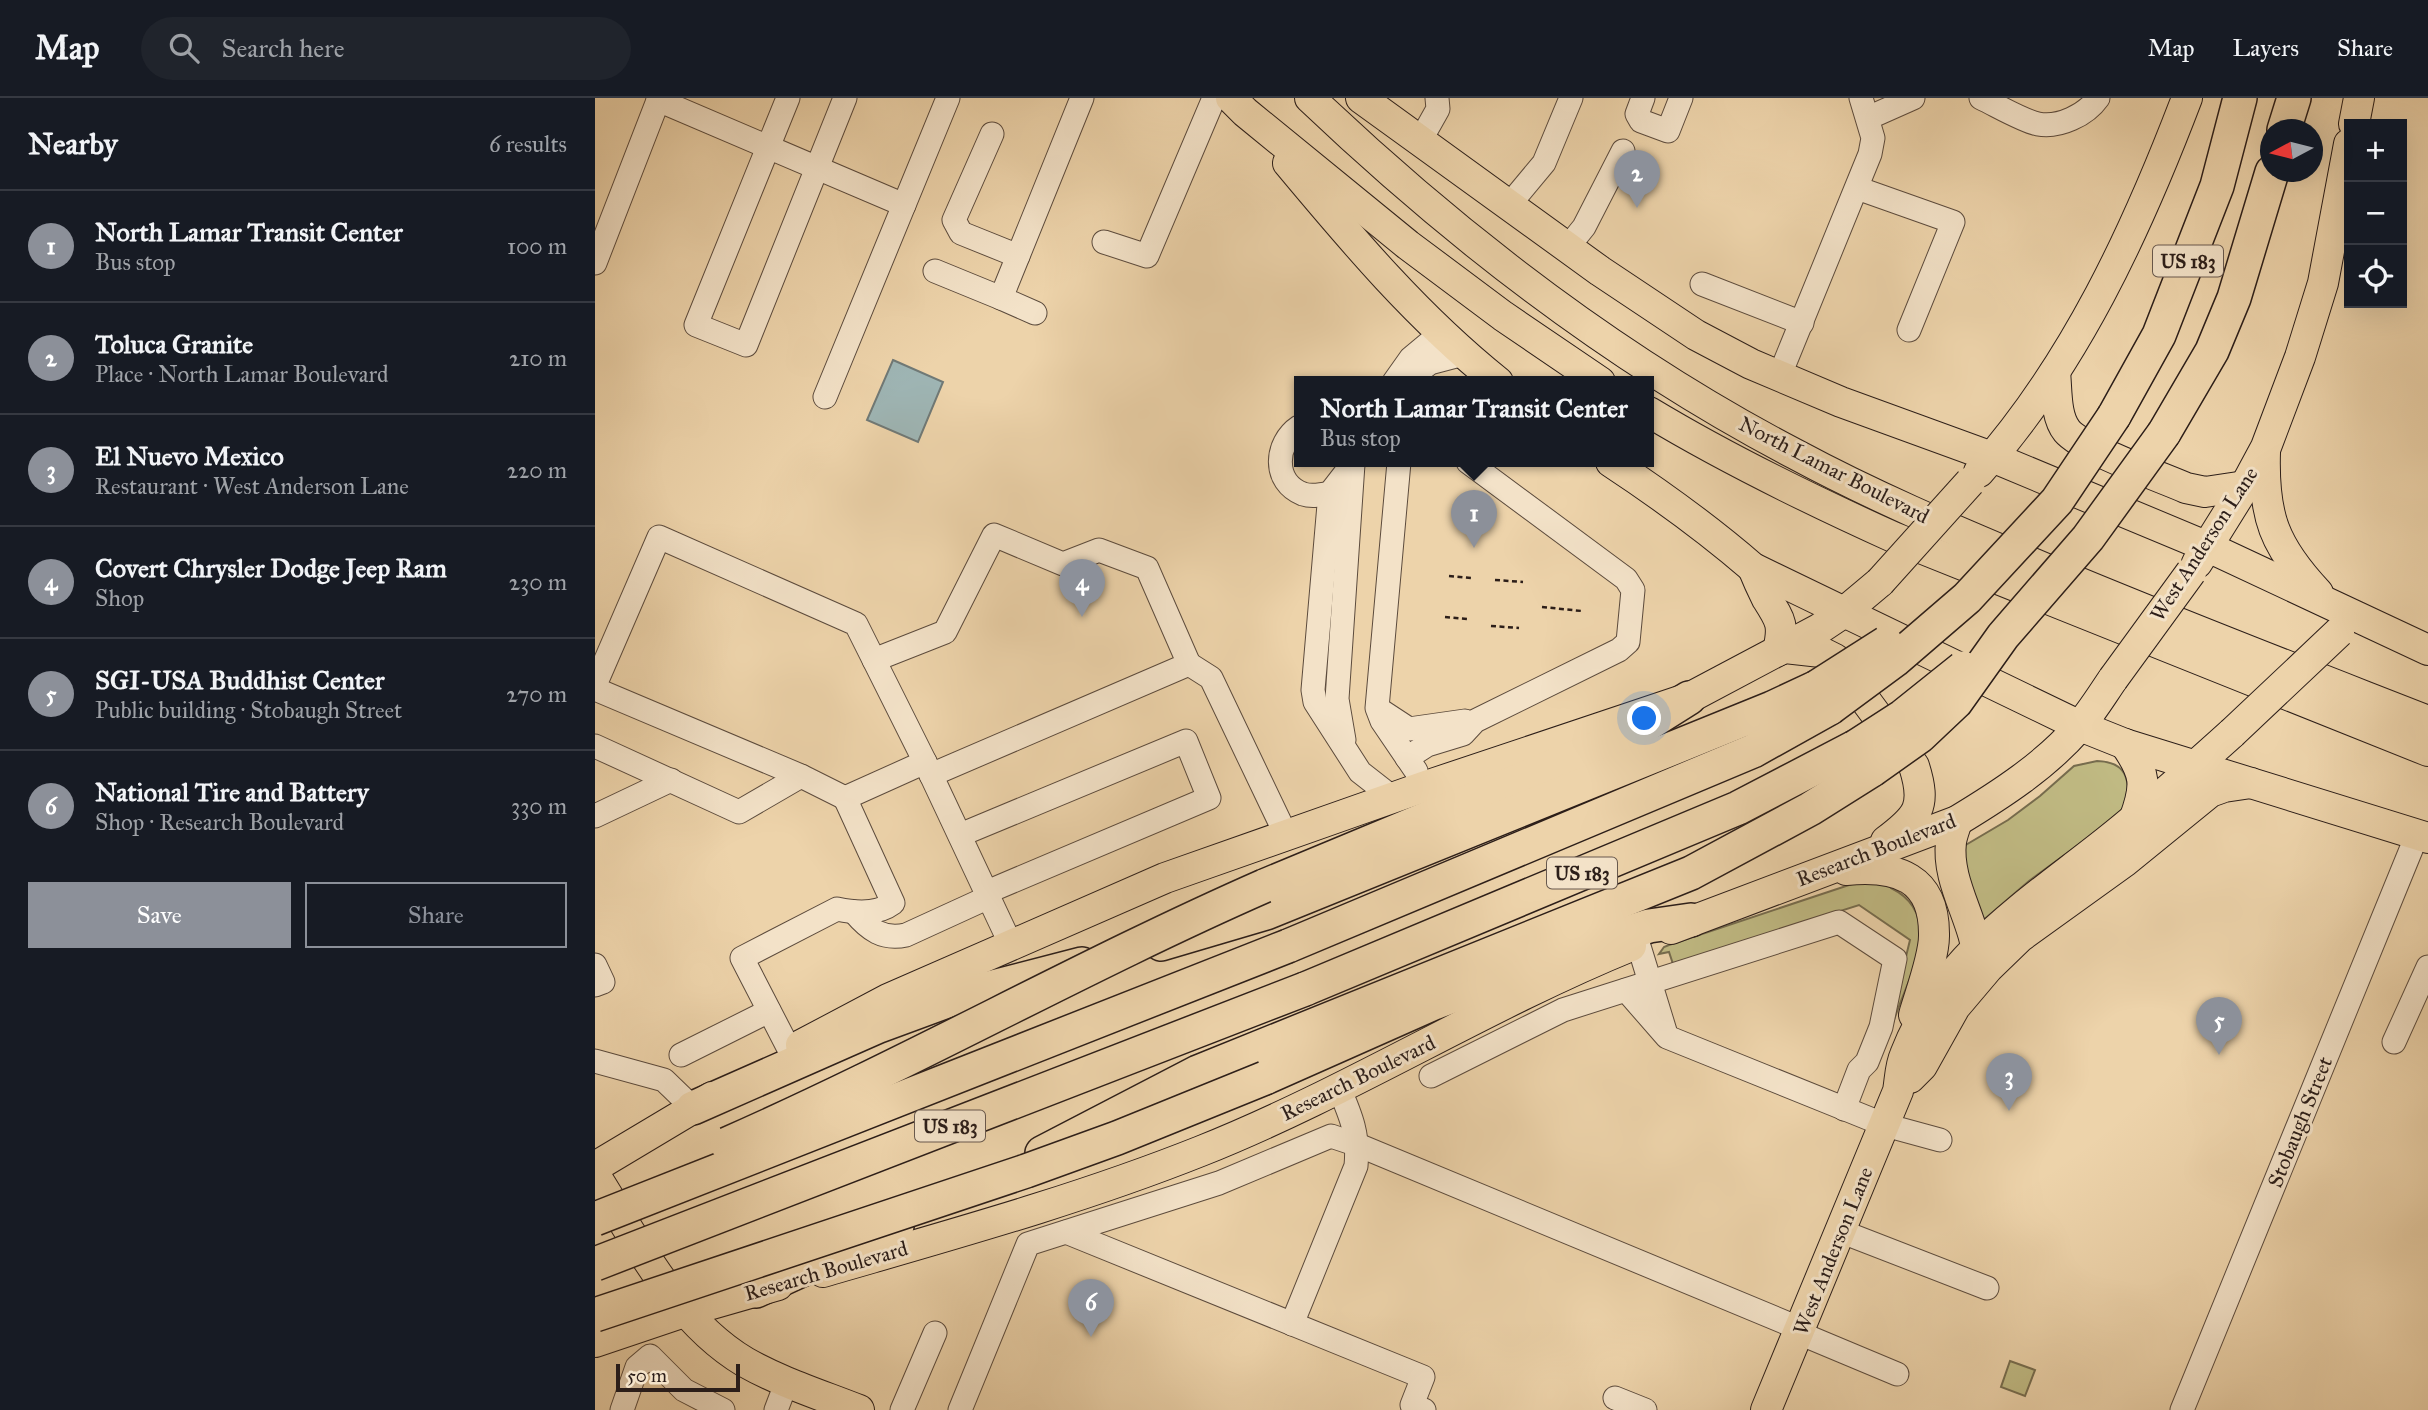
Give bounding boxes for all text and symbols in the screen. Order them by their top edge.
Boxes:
search box [141,17,631,80]
text: Map [35,28,99,68]
icon: search [165,29,203,67]
text: Search here [221,32,345,64]
text: Map [2148,33,2195,63]
text: Layers [2233,33,2299,63]
text: Share [2337,33,2393,63]
north arrow [2260,119,2323,182]
map controls [2344,119,2407,308]
button: + [2344,119,2407,182]
text: Nearby [28,126,118,162]
text: 6 results [489,130,567,158]
pin: 2 [1614,150,1660,208]
button: − [2344,182,2407,245]
text: North Lamar Transit Center [95,216,403,248]
text: 1 [46,232,56,260]
text: 100 m [507,232,567,260]
button: locate [2344,245,2407,308]
road number: US 183 [2153,246,2223,276]
text: Bus stop [95,248,176,276]
text: Toluca Granite [95,328,253,360]
text: 2 [45,344,57,372]
text: 210 m [509,344,567,372]
text: Place · North Lamar Boulevard [95,360,389,388]
popup [1294,376,1654,467]
text: North Lamar Transit Center [1320,392,1628,424]
street label: North Lamar Boulevard [1734,411,1934,530]
text: Bus stop [1320,424,1401,452]
text: El Nuevo Mexico [95,440,284,472]
text: 3 [46,456,56,484]
text: 220 m [507,456,567,484]
street label: West Anderson Lane [2144,462,2264,626]
text: Restaurant · West Anderson Lane [95,472,409,500]
pin: 1 [1451,490,1497,548]
text: Covert Chrysler Dodge Jeep Ram [95,552,447,584]
pin: 4 [1059,559,1105,617]
text: 4 [45,568,57,596]
text: 230 m [509,568,567,596]
text: Shop [95,584,144,612]
text: SGI-USA Buddhist Center [95,664,385,696]
text: 5 [46,680,56,708]
text: 270 m [506,680,567,708]
text: Public building · Stobaugh Street [95,696,402,724]
your location [1627,701,1661,735]
text: National Tire and Battery [95,776,369,808]
text: 6 [45,792,57,820]
text: 330 m [511,792,567,820]
street label: Research Boulevard [1793,807,1960,892]
text: Shop · Research Boulevard [95,808,344,836]
road number: US 183 [1547,858,1617,888]
button: Save [28,882,291,948]
button: Share [305,882,567,948]
pin: 5 [2196,997,2242,1055]
street label: Research Boulevard [1276,1029,1440,1127]
street label: Stobaugh Street [2262,1052,2338,1191]
pin: 3 [1986,1053,2032,1111]
road number: US 183 [915,1110,985,1142]
street label: West Anderson Lane [1787,1163,1879,1339]
street label: Research Boulevard [741,1235,911,1307]
pin: 6 [1068,1279,1114,1337]
scale bar [616,1361,740,1393]
text: 50 m [627,1364,667,1387]

